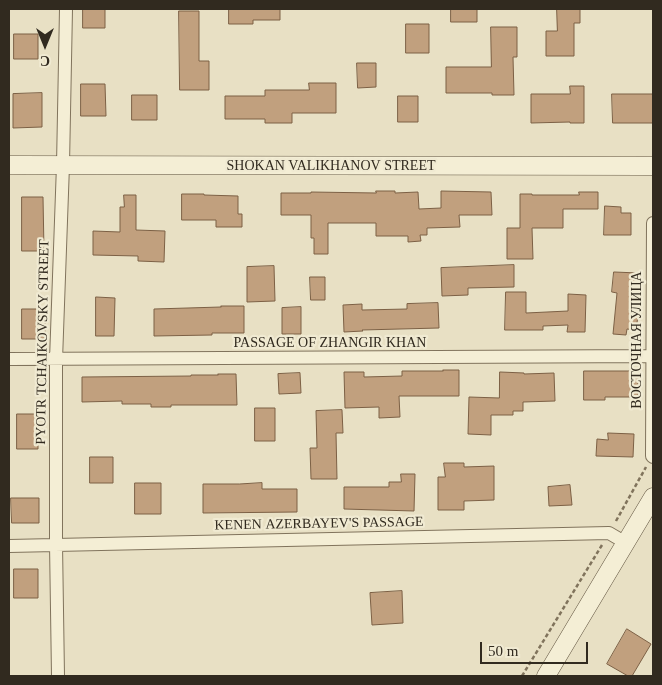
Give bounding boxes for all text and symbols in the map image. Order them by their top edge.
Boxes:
north arrow [20,20,70,70]
text: С [40,53,50,68]
street label: SHOKAN VALIKHANOV STREET [227,158,435,174]
street label: PYOTR TCHAIKOVSKY STREET [33,239,53,445]
street label: ВОСТОЧНАЯ УЛИЦА [629,271,645,409]
street label: PASSAGE OF ZHANGIR KHAN [234,335,426,351]
street label: KENEN AZERBAYEV'S PASSAGE [214,514,424,534]
scale bar [482,632,590,664]
text: 50 m [488,643,518,659]

